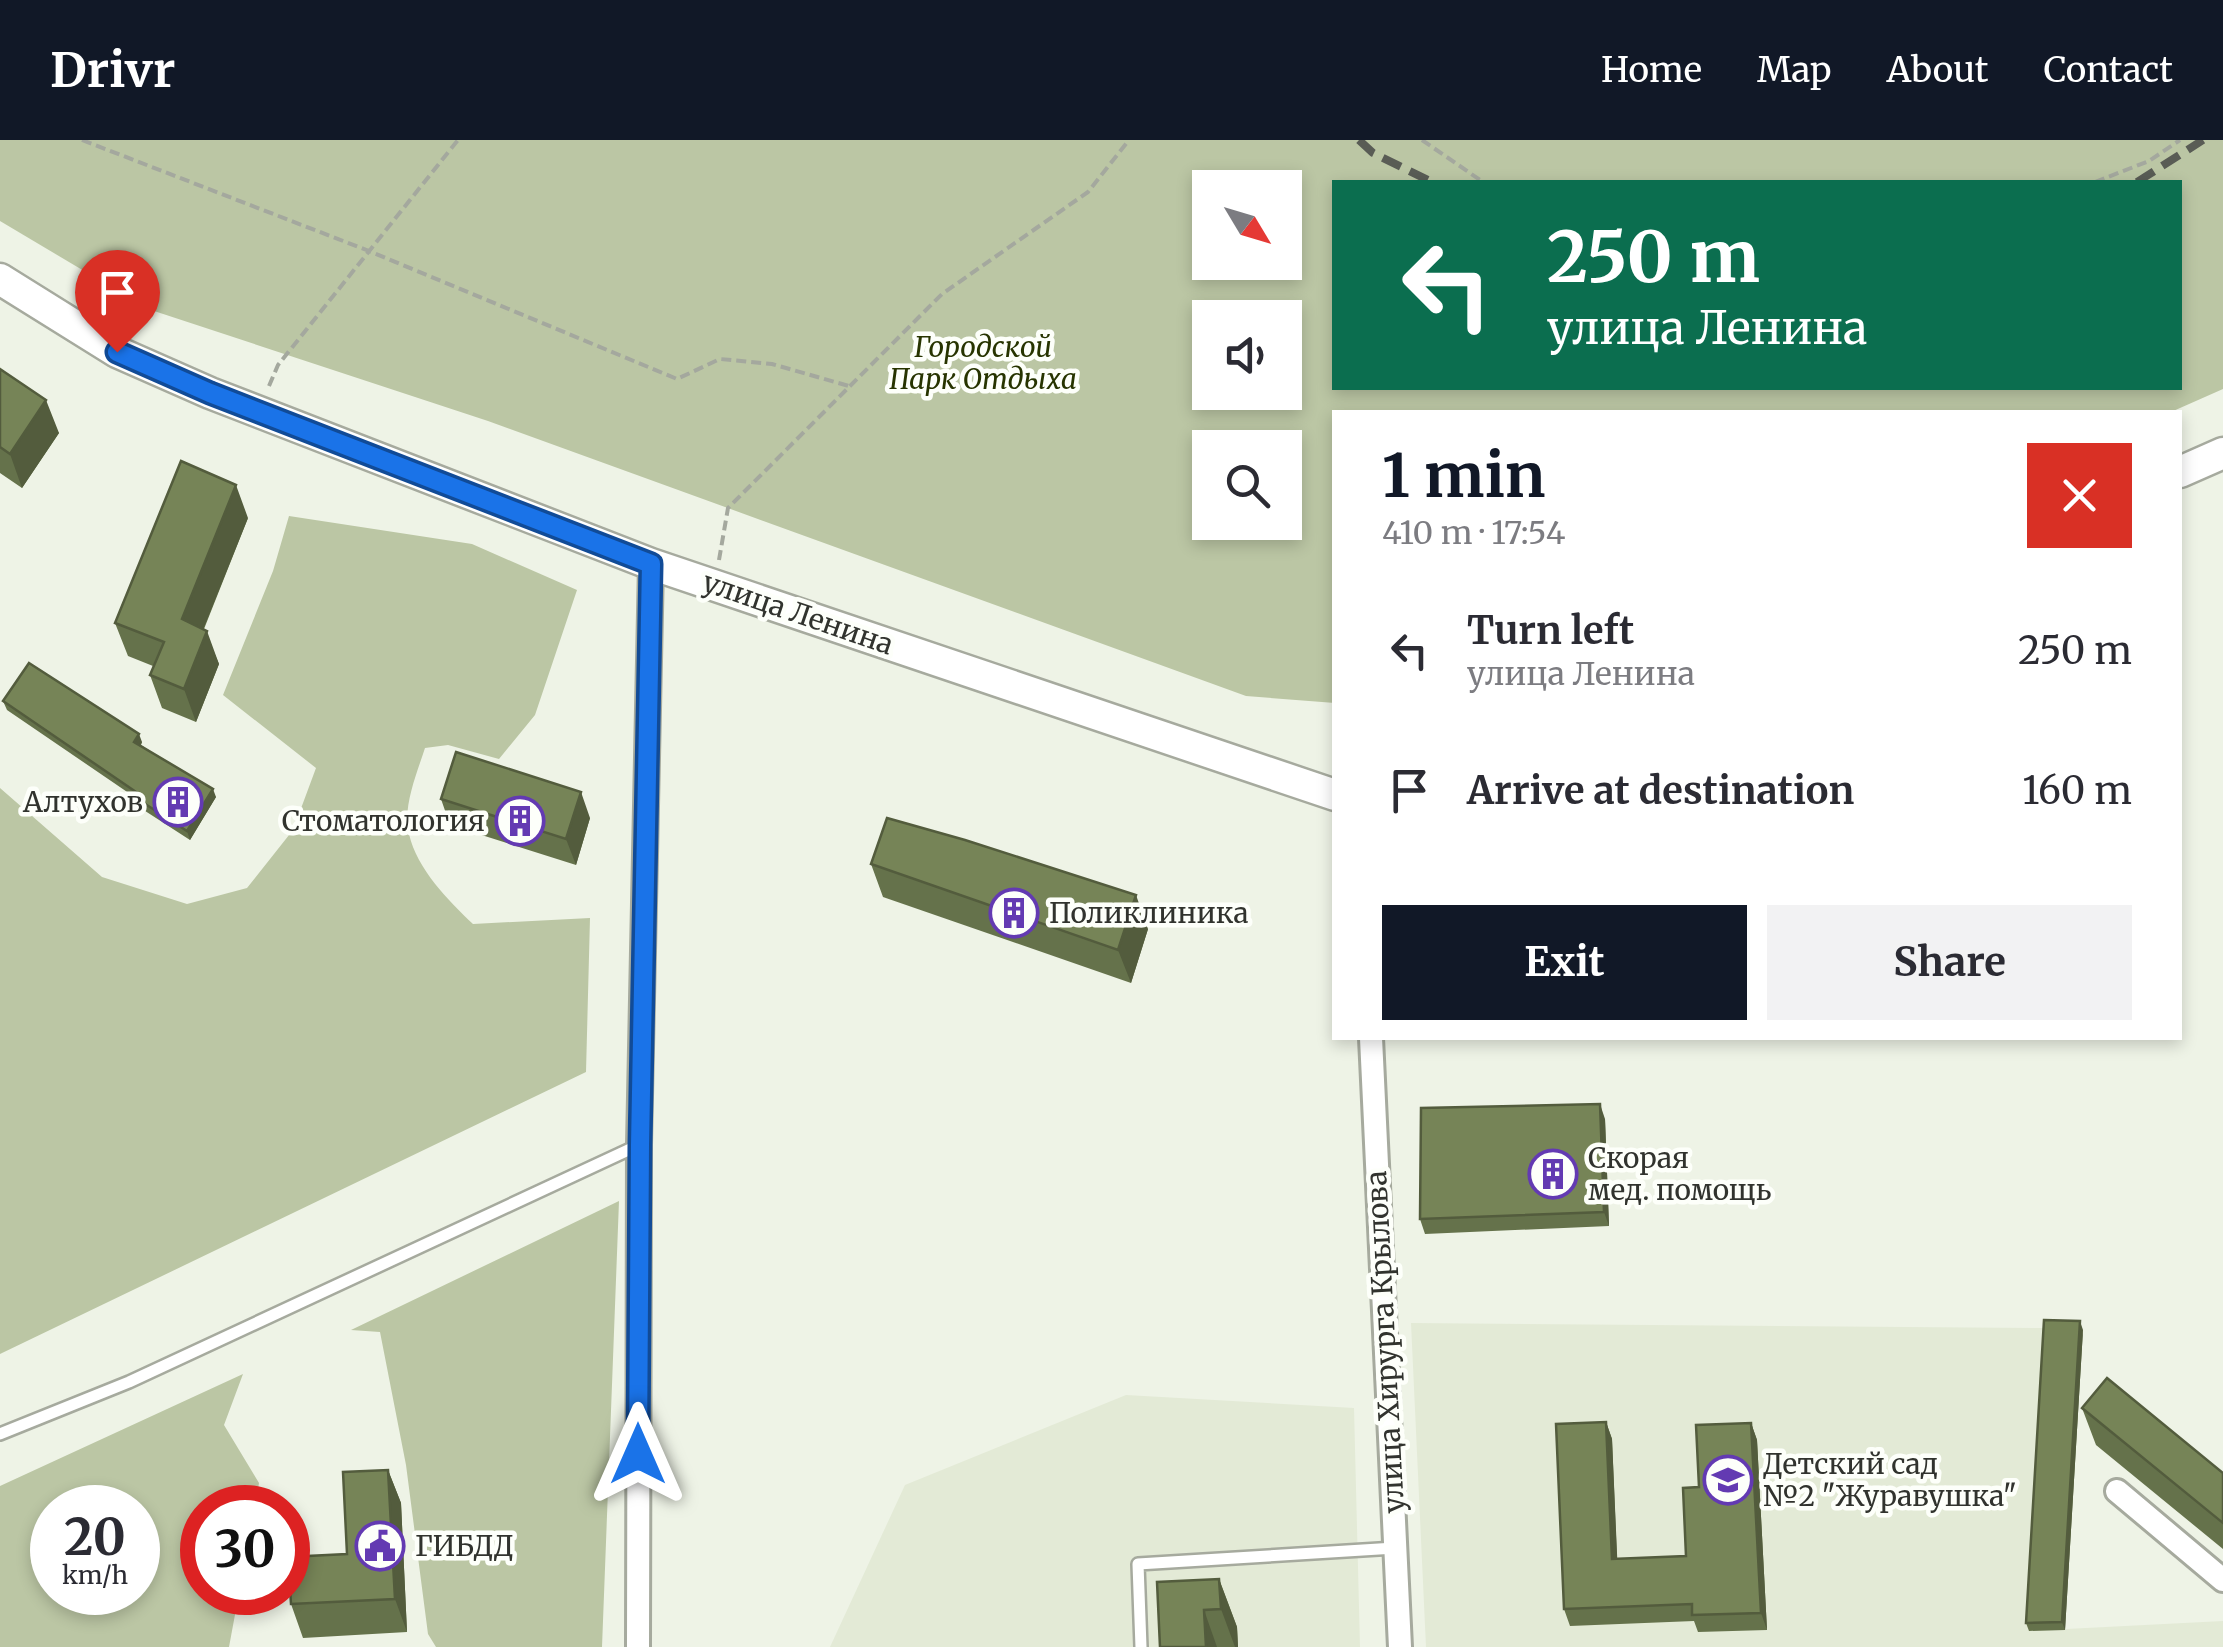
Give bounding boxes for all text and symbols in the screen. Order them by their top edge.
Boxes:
text: Drivr [50,40,175,100]
text: Home [1601,48,1702,92]
text: Map [1757,48,1832,92]
text: About [1887,48,1988,92]
text: Contact [2043,48,2173,92]
north arrow [1192,170,1302,280]
map controls [1192,170,1302,540]
text: 250 m [1547,213,1760,301]
icon: left [1382,220,1512,350]
pin [75,250,160,353]
icon: arrive [90,265,145,320]
button: sound [1192,300,1302,410]
text: улица Ленина [1547,300,1867,356]
park label: Городской Парк Отдыха [889,329,1077,397]
button: search [1192,430,1302,540]
text: 1 min [1382,438,1545,513]
button: close [2027,443,2132,548]
text: 410 m · 17:54 [1382,513,1566,553]
street label: улица Ленина [698,564,898,662]
text: Turn left [1467,607,1634,654]
icon: left [1382,623,1437,678]
text: 250 m [2018,627,2132,674]
text: улица Ленина [1467,654,1695,694]
icon: arrive [1382,763,1437,818]
text: Arrive at destination [1467,767,1854,814]
text: 160 m [2022,767,2132,814]
building icon: Алтухов [152,776,204,828]
place label: Алтухов [22,784,143,820]
building icon: Стоматология [494,795,546,847]
place label: Стоматология [282,803,485,839]
building icon: Поликлиника [988,887,1040,939]
place label: Поликлиника [1049,895,1249,931]
button: Exit [1382,905,1747,1020]
button: Share [1767,905,2132,1020]
place label: Скорая мед. помощь [1588,1140,1772,1208]
building icon: Скорая мед. помощь [1527,1148,1579,1200]
street label: улица Хирурга Крылова [1358,1170,1412,1514]
position arrow [586,1402,690,1506]
place label: Детский сад №2 "Журавушка" [1763,1446,2017,1514]
school or university icon: Детский сад №2 "Журавушка" [1702,1454,1754,1506]
speed limit sign: 30 [180,1485,310,1615]
text: 20 [64,1506,126,1569]
public building icon: ГИБДД [354,1520,406,1572]
place label: ГИБДД [415,1528,514,1564]
text: km/h [62,1559,128,1591]

